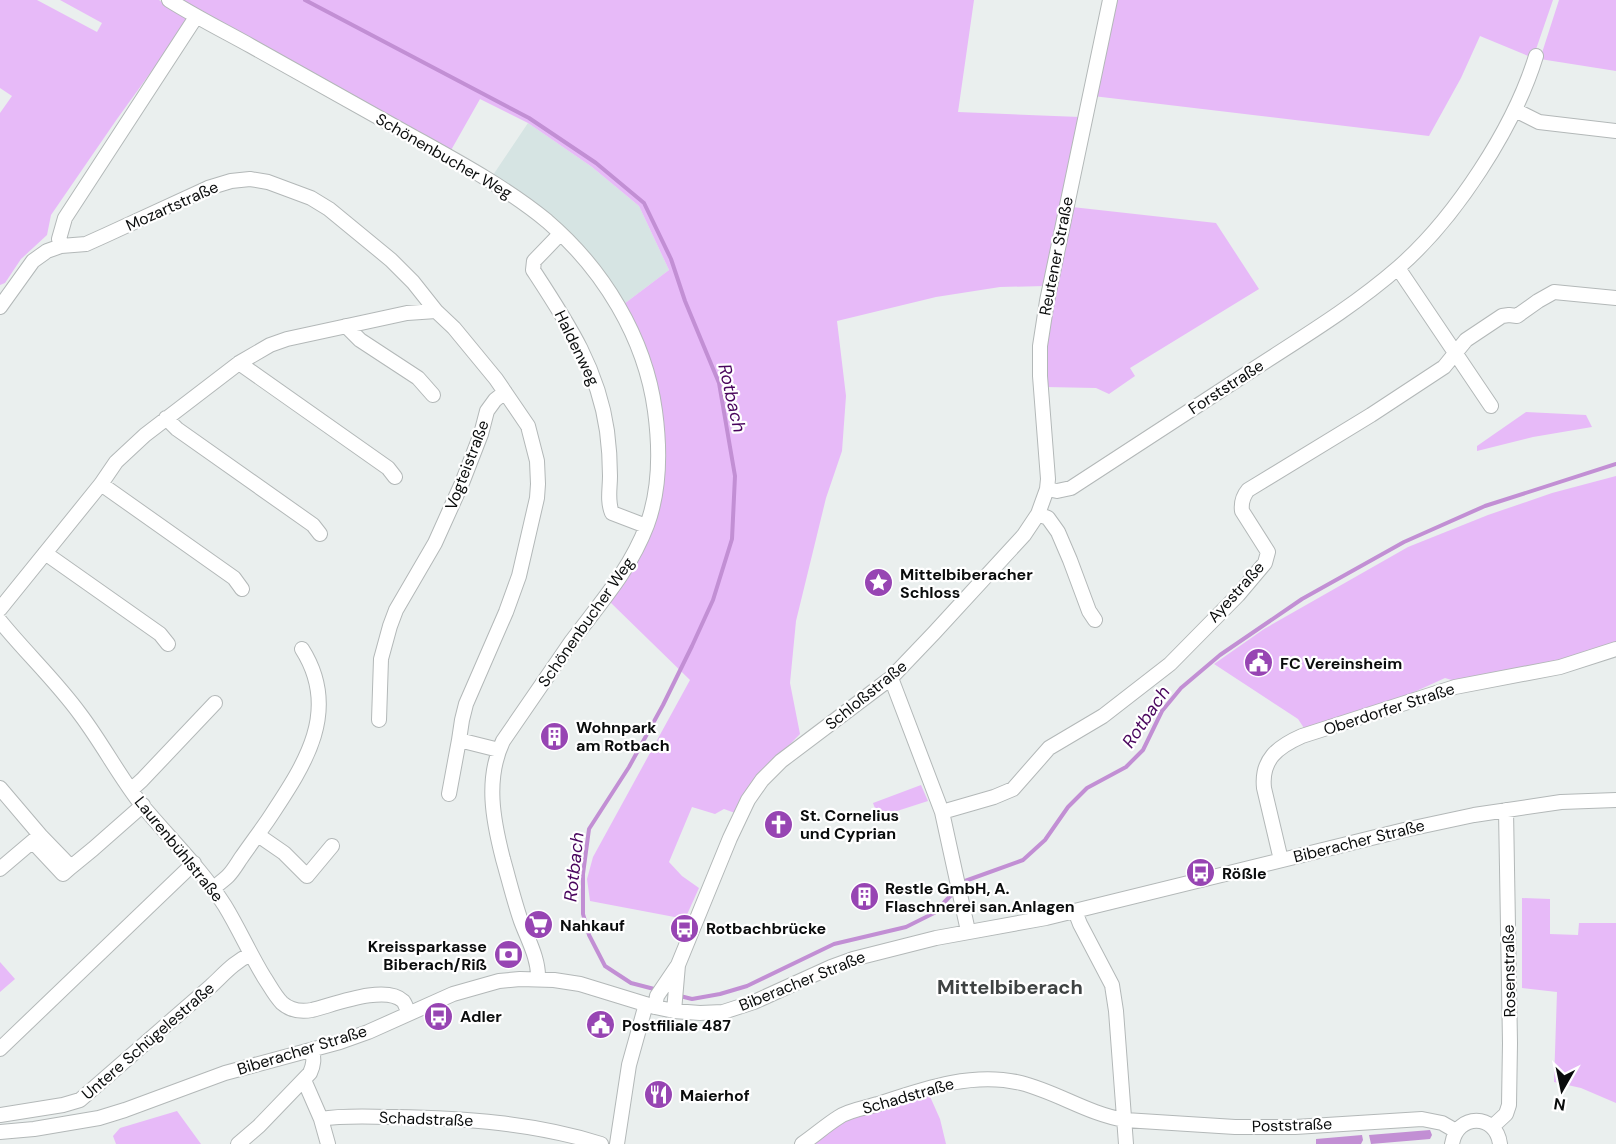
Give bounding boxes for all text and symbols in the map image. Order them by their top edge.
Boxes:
street label: Schönenbucher Weg [372,108,516,204]
street label: Mozartstraße [122,176,222,236]
street label: Reutener Straße [1034,195,1078,317]
street label: Haldenweg [550,307,604,389]
street label: Forststraße [1184,355,1268,419]
water label: Rotbach [712,361,752,435]
street label: Vogteistraße [440,417,494,513]
street label: Schönenbucher Weg [533,553,639,691]
street label: Ayestraße [1203,557,1269,627]
place label: Mittelbiberacher Schloss [900,564,1033,603]
place icon: Mittelbiberacher Schloss [863,567,895,599]
public building icon: FC Vereinsheim [1243,647,1275,679]
place label: FC Vereinsheim [1280,653,1402,674]
street label: Schloßstraße [821,656,911,734]
street label: Oberdorfer Straße [1321,678,1457,740]
water label: Rotbach [1117,681,1175,753]
place label: Wohnpark am Rotbach [576,717,670,756]
building icon: Wohnpark am Rotbach [539,720,571,752]
street label: Laurenbühlstraße [130,792,228,906]
place label: St. Cornelius und Cyprian [800,805,899,844]
church icon: St. Cornelius und Cyprian [763,808,795,840]
street label: Biberacher Straße [1291,815,1427,867]
water label: Rotbach [558,831,590,903]
bus stop icon: Rößle [1185,857,1217,889]
place label: Rößle [1222,863,1267,884]
place label: Restle GmbH, A. Flaschnerei san.Anlagen [885,878,1075,917]
building icon: Restle GmbH, A. Flaschnerei san.Anlagen [848,881,880,913]
supermarket icon: Nahkauf [523,909,555,941]
bus stop icon: Rotbachbrücke [669,912,701,944]
place label: Nahkauf [560,915,625,936]
place label: Rotbachbrücke [706,918,826,939]
street label: Rosenstraße [1498,924,1520,1018]
place label: Kreissparkasse Biberach/Riß [368,936,487,975]
bank icon: Kreissparkasse Biberach/Riß [492,939,524,971]
street label: Biberacher Straße [736,946,868,1016]
district label: Mittelbiberach [937,974,1083,1000]
street label: Untere Schügelestraße [77,978,219,1104]
bus stop icon: Adler [423,1000,455,1032]
place label: Adler [460,1006,502,1027]
public building icon: Postfiliale 487 [585,1009,617,1041]
place label: Postfiliale 487 [622,1015,731,1036]
street label: Biberacher Straße [235,1020,369,1080]
north arrow [1532,1060,1592,1120]
street label: Schadstraße [860,1073,956,1119]
restaurant icon: Maierhof [643,1079,675,1111]
place label: Maierhof [680,1085,750,1106]
text: N [1552,1093,1567,1116]
street label: Schadstraße [378,1107,474,1131]
street label: Poststraße [1252,1113,1332,1137]

